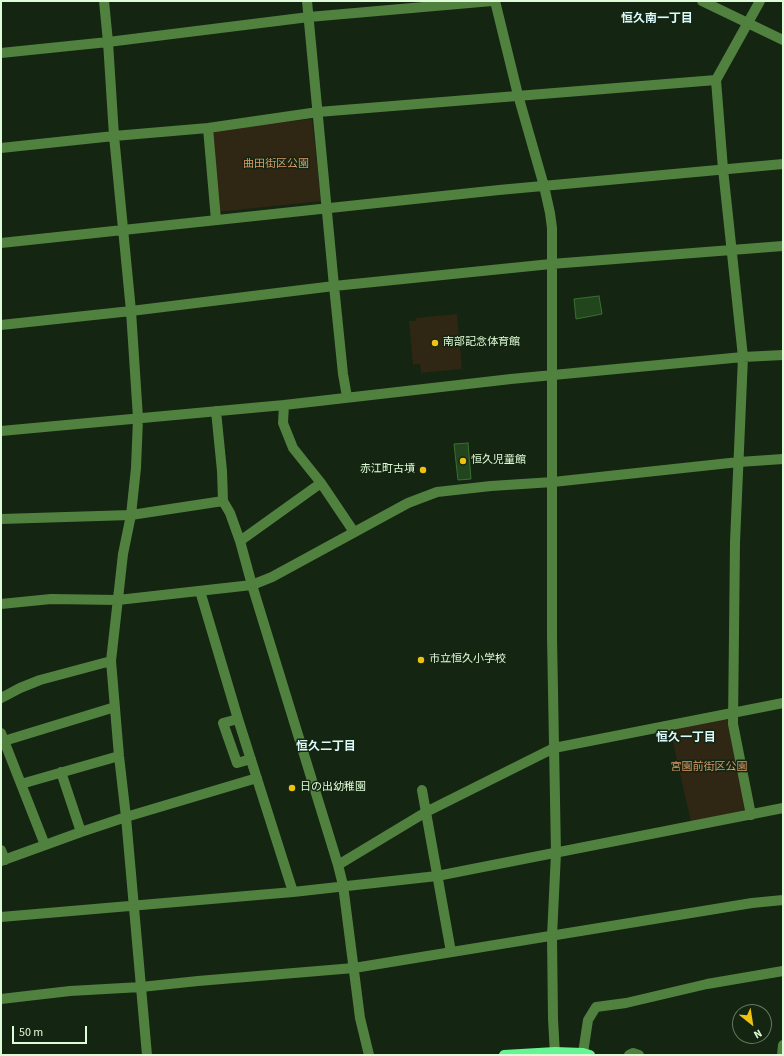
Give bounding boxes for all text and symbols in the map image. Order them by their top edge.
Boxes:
district label: 恒久南一丁目 [621,12,693,26]
park label: 曲田街区公園 [243,158,309,172]
place label: 南部記念体育館 [443,336,520,350]
marker: 南部記念体育館 [430,338,440,348]
place label: 恒久児童館 [471,454,526,468]
marker: 恒久児童館 [458,456,468,466]
place label: 赤江町古墳 [360,463,415,477]
marker: 赤江町古墳 [418,465,428,475]
place label: 市立恒久小学校 [429,653,506,667]
marker: 市立恒久小学校 [416,655,426,665]
district label: 恒久一丁目 [656,731,716,745]
district label: 恒久二丁目 [296,740,356,754]
park label: 宮園前街区公園 [671,761,747,775]
place label: 日の出幼稚園 [300,781,366,795]
marker: 日の出幼稚園 [287,783,297,793]
north arrow [732,1004,772,1044]
scale bar [14,1018,89,1044]
text: 50 m [19,1024,43,1041]
text: N [751,1026,765,1042]

